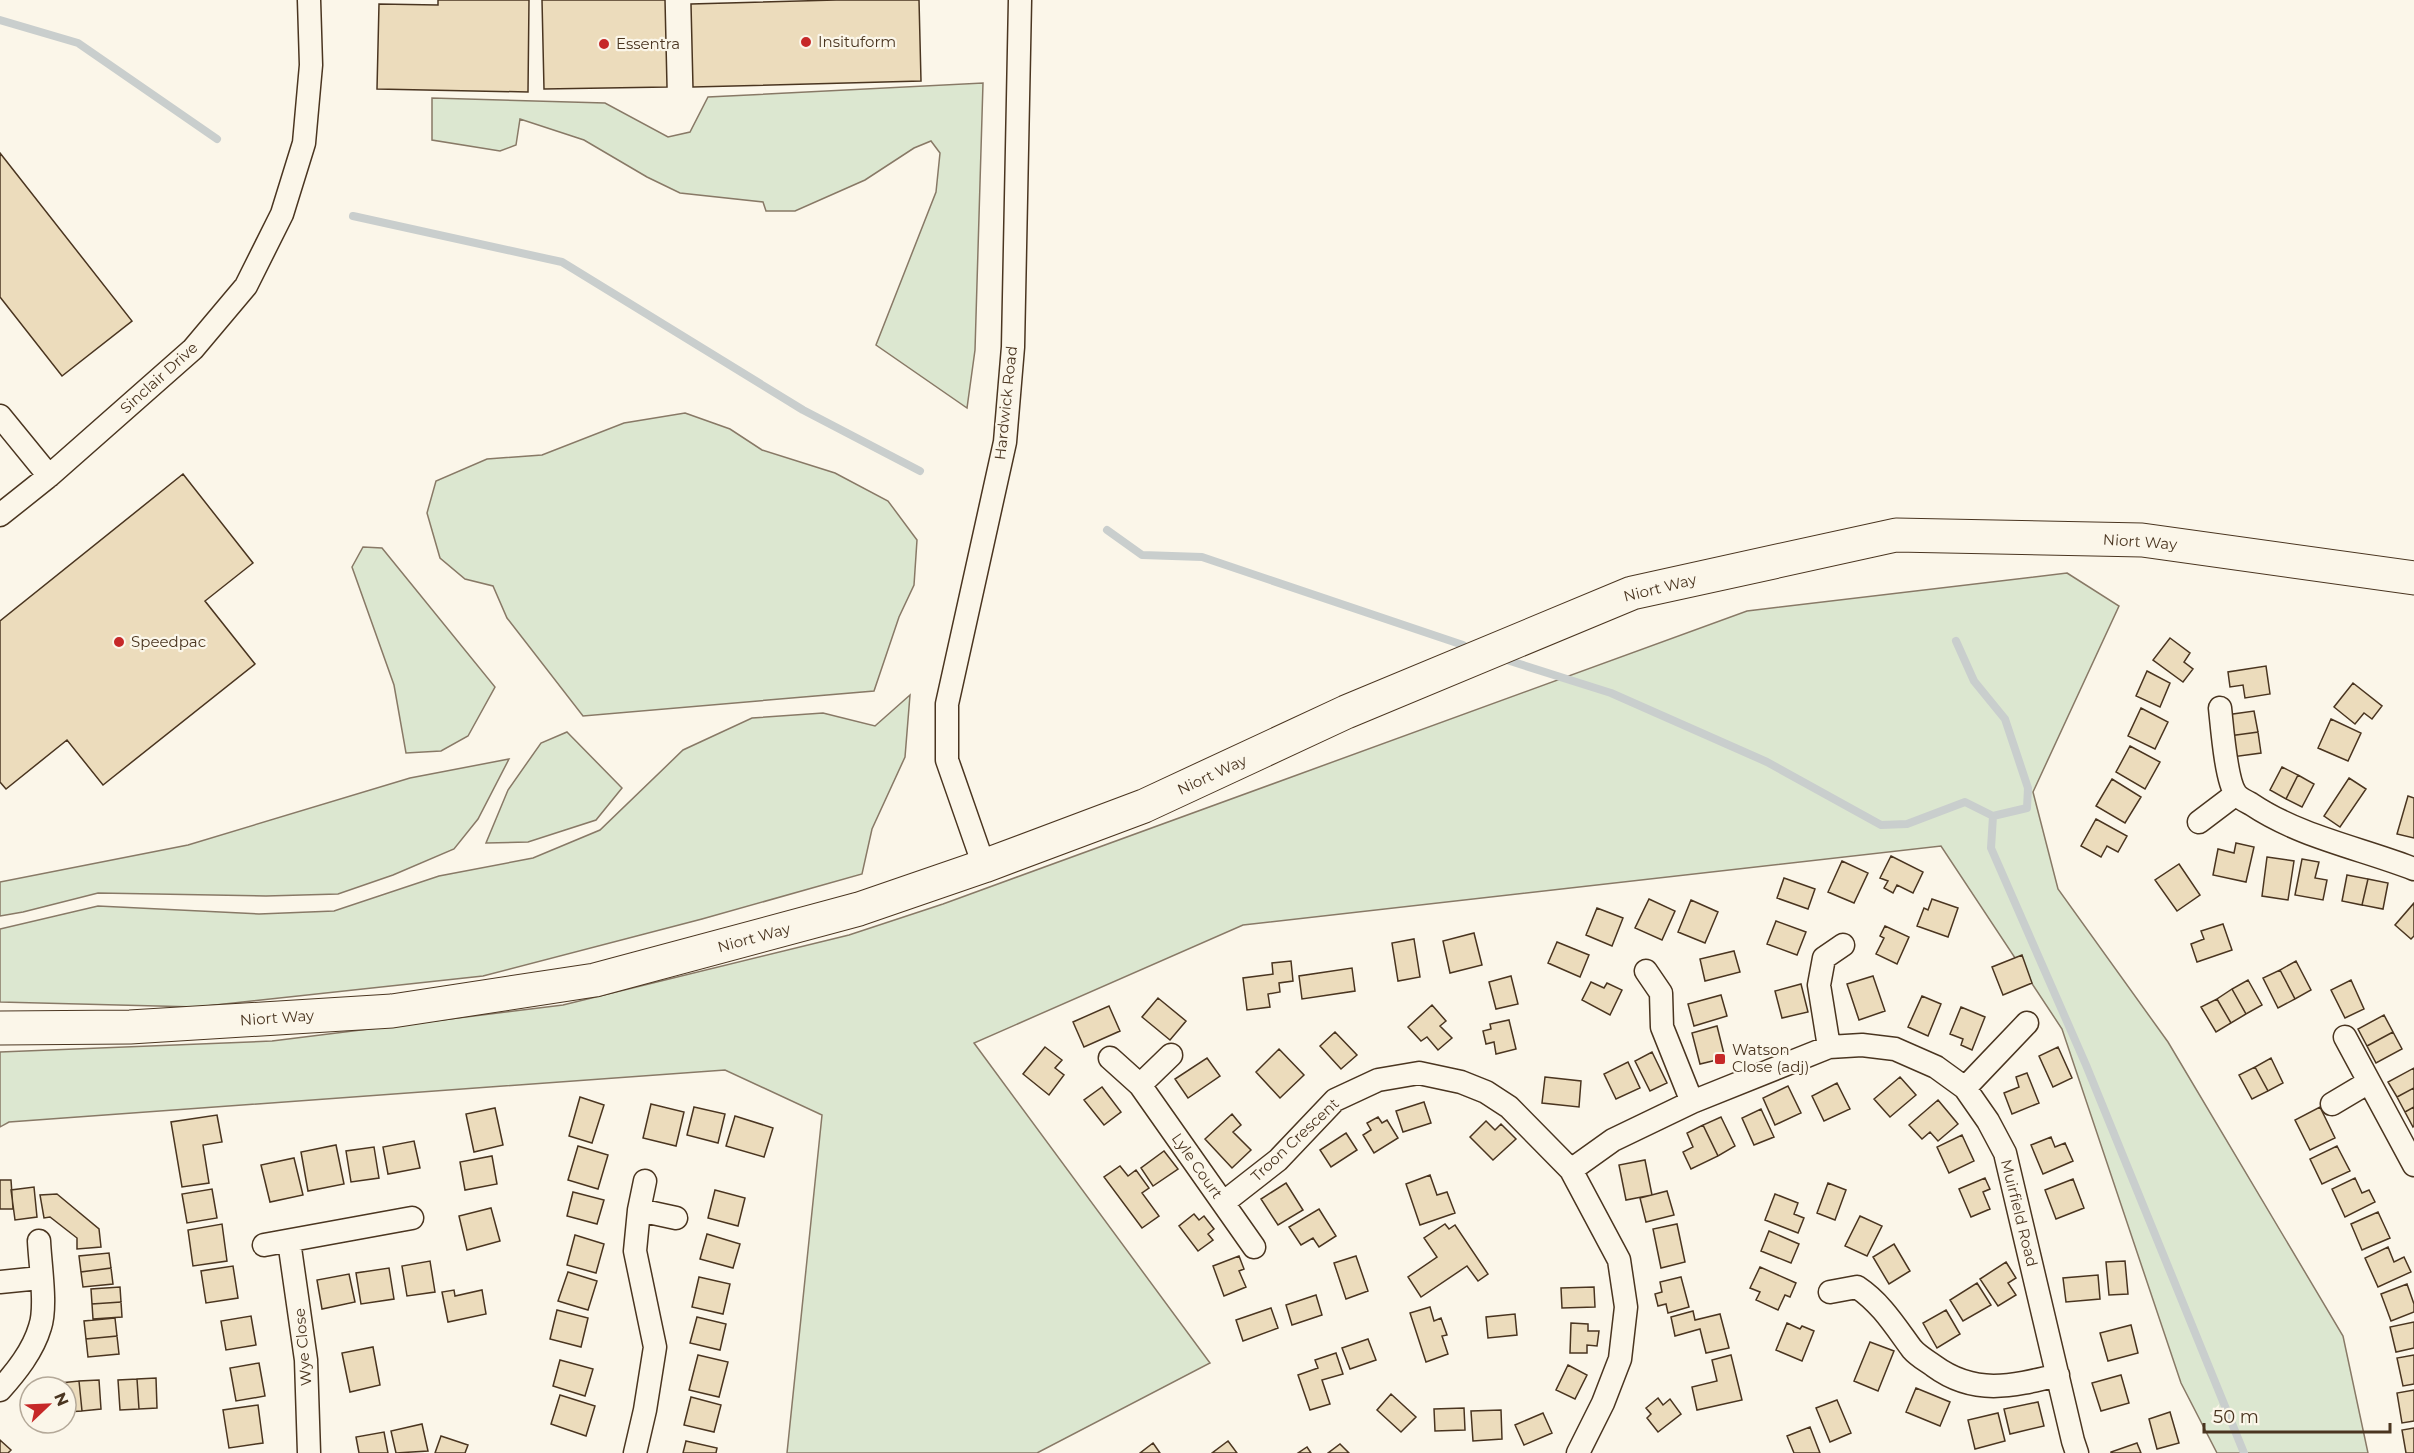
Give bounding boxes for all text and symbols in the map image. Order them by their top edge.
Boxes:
place label: Insituform [818,32,896,51]
place label: Essentra [616,34,680,53]
marker: Insituform [799,35,813,49]
marker: Essentra [597,37,611,51]
street label: Sinclair Drive [116,338,201,417]
street label: Hardwick Road [990,345,1021,461]
street label: Niort Way [2102,529,2179,554]
street label: Niort Way [1621,569,1699,606]
place label: Speedpac [131,632,206,651]
marker: Speedpac [112,635,126,649]
street label: Niort Way [1174,750,1250,799]
street label: Niort Way [715,918,793,956]
street label: Niort Way [239,1005,316,1030]
place label: Watson Close (adj) [1732,1040,1809,1076]
marker: Watson Close (adj) [1713,1052,1727,1066]
street label: Troon Crescent [1247,1094,1343,1185]
street label: Lyle Court [1168,1129,1227,1202]
street label: Muirfield Road [1997,1157,2042,1269]
street label: Wye Close [290,1307,315,1387]
north arrow [18,1375,78,1435]
text: N [50,1390,73,1409]
scale bar [2204,1396,2390,1434]
text: 50 m [2213,1406,2259,1428]

